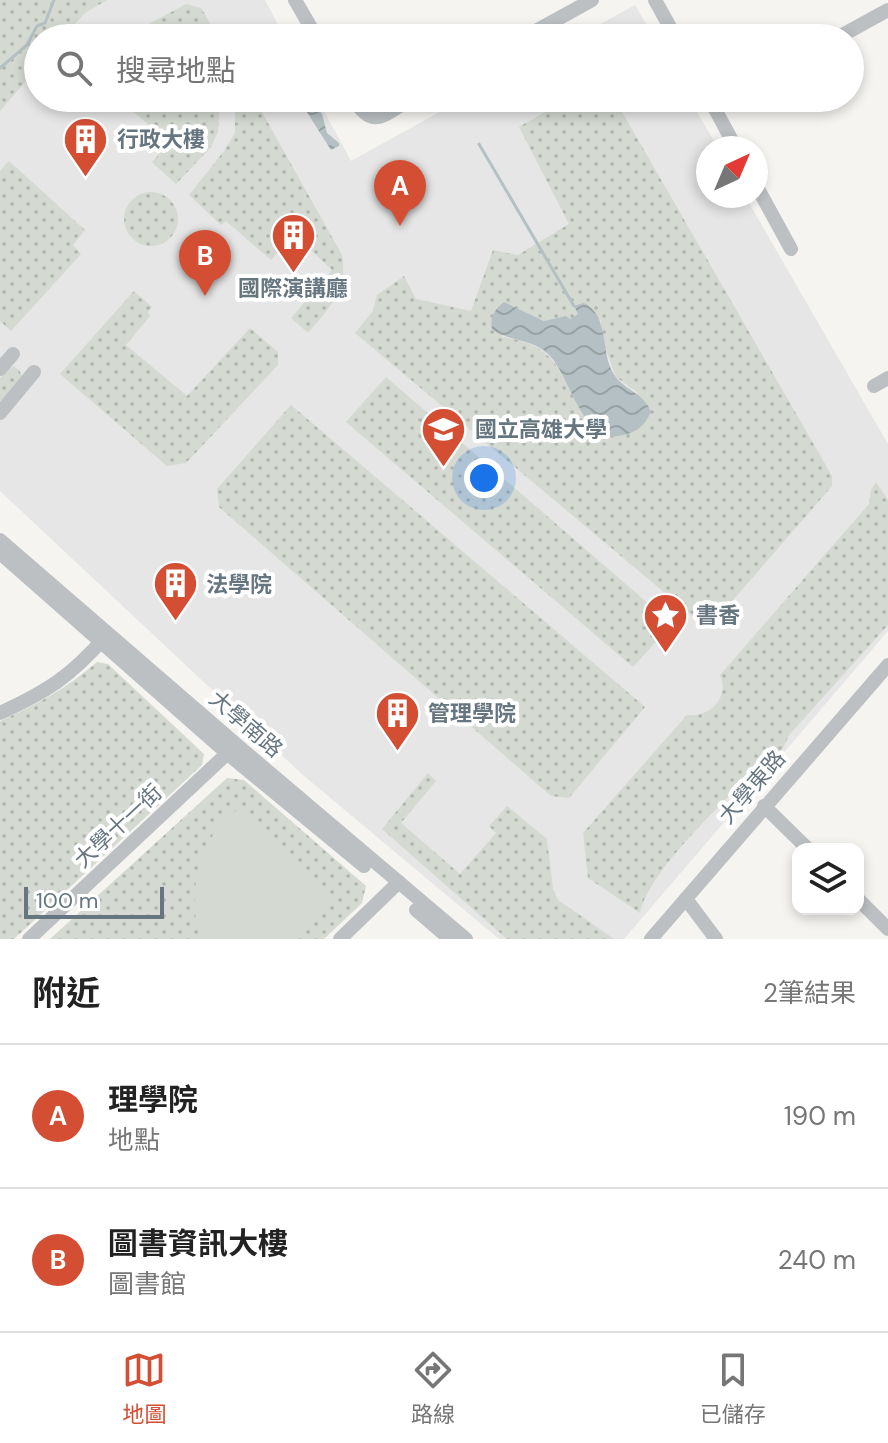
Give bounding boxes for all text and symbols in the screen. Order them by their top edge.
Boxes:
search box [24,24,864,112]
icon: search [52,46,96,90]
text: 搜尋地點 [116,51,236,90]
building icon: 行政大樓 [62,115,110,178]
place label: 行政大樓 [117,125,205,154]
north arrow [696,136,768,208]
pin: A [374,160,426,226]
building icon: 國際演講廳 [269,211,317,274]
pin: B [179,230,231,296]
place label: 國際演講廳 [238,274,348,303]
school or university icon: 國立高雄大學 [420,405,468,468]
place label: 國立高雄大學 [475,415,607,444]
your location [464,458,504,498]
building icon: 法學院 [151,560,199,623]
place label: 法學院 [206,570,272,599]
place icon: 書香 [641,591,689,654]
place label: 書香 [696,601,740,630]
street label: 大學南路 [203,684,289,764]
building icon: 管理學院 [373,689,421,752]
place label: 管理學院 [428,699,516,728]
street label: 大學東路 [712,744,792,830]
street label: 大學十一街 [68,778,168,874]
map controls [792,843,864,915]
button: layers [792,843,864,915]
scale bar [24,883,164,919]
text: 100 m [36,886,98,915]
text: 附近 [32,971,100,1016]
text: 2筆結果 [763,976,856,1010]
text: 理學院 [108,1080,198,1119]
text: A [49,1099,67,1133]
text: 190 m [784,1099,856,1133]
text: 地點 [108,1123,160,1157]
text: 圖書資訊大樓 [108,1224,288,1263]
text: B [50,1243,66,1277]
text: 240 m [778,1243,856,1277]
text: 圖書館 [108,1267,186,1301]
tab: 地圖 [122,1348,166,1429]
tab: 路線 [411,1348,455,1429]
tab: 已儲存 [700,1348,766,1429]

